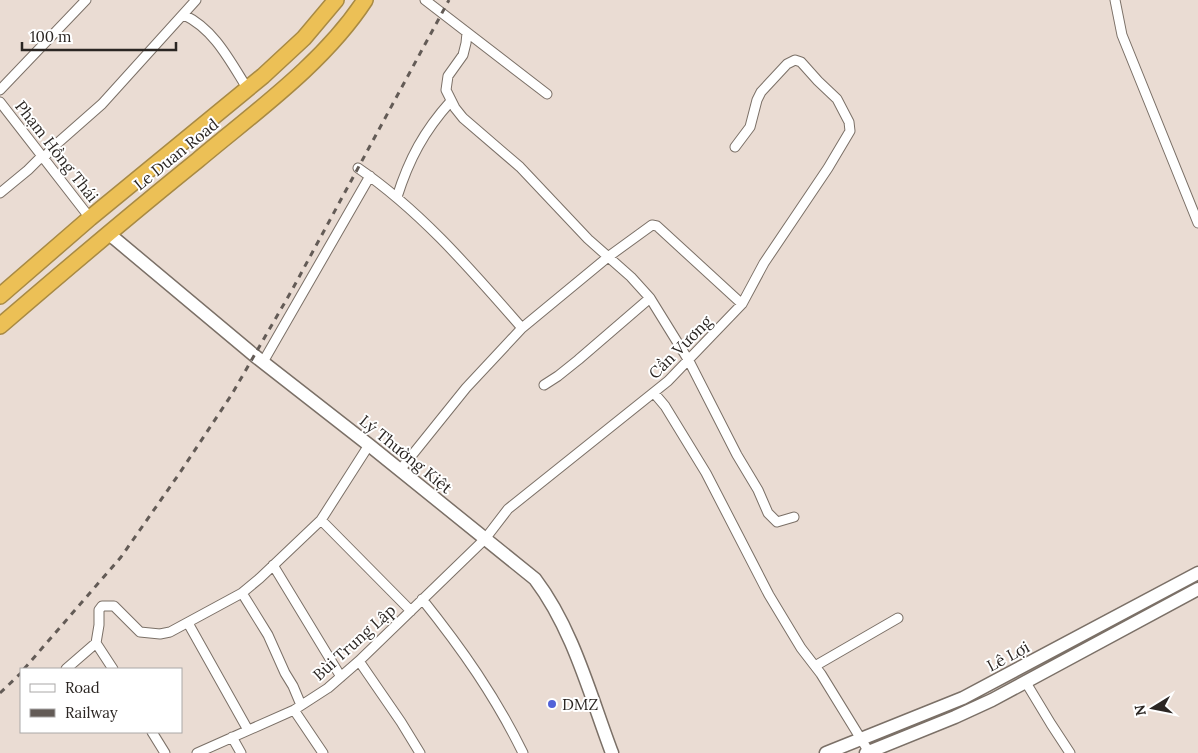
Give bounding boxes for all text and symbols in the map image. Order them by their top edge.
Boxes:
scale bar [22,20,176,52]
text: 100 m [30,27,71,46]
street label: Phạm Hồng Thái [11,96,103,206]
street label: Le Duan Road [130,114,223,194]
street label: Cần Vương [644,310,717,383]
street label: Lý Thường Kiệt [356,411,457,498]
street label: Bùi Trung Lập [309,600,399,684]
street label: Lê Lợi [983,637,1033,675]
legend [20,668,182,733]
text: Road [65,678,100,697]
north arrow [1128,683,1178,733]
place label: DMZ [562,694,598,714]
marker: DMZ [546,698,558,710]
text: Railway [65,703,118,722]
text: N [1130,703,1150,717]

